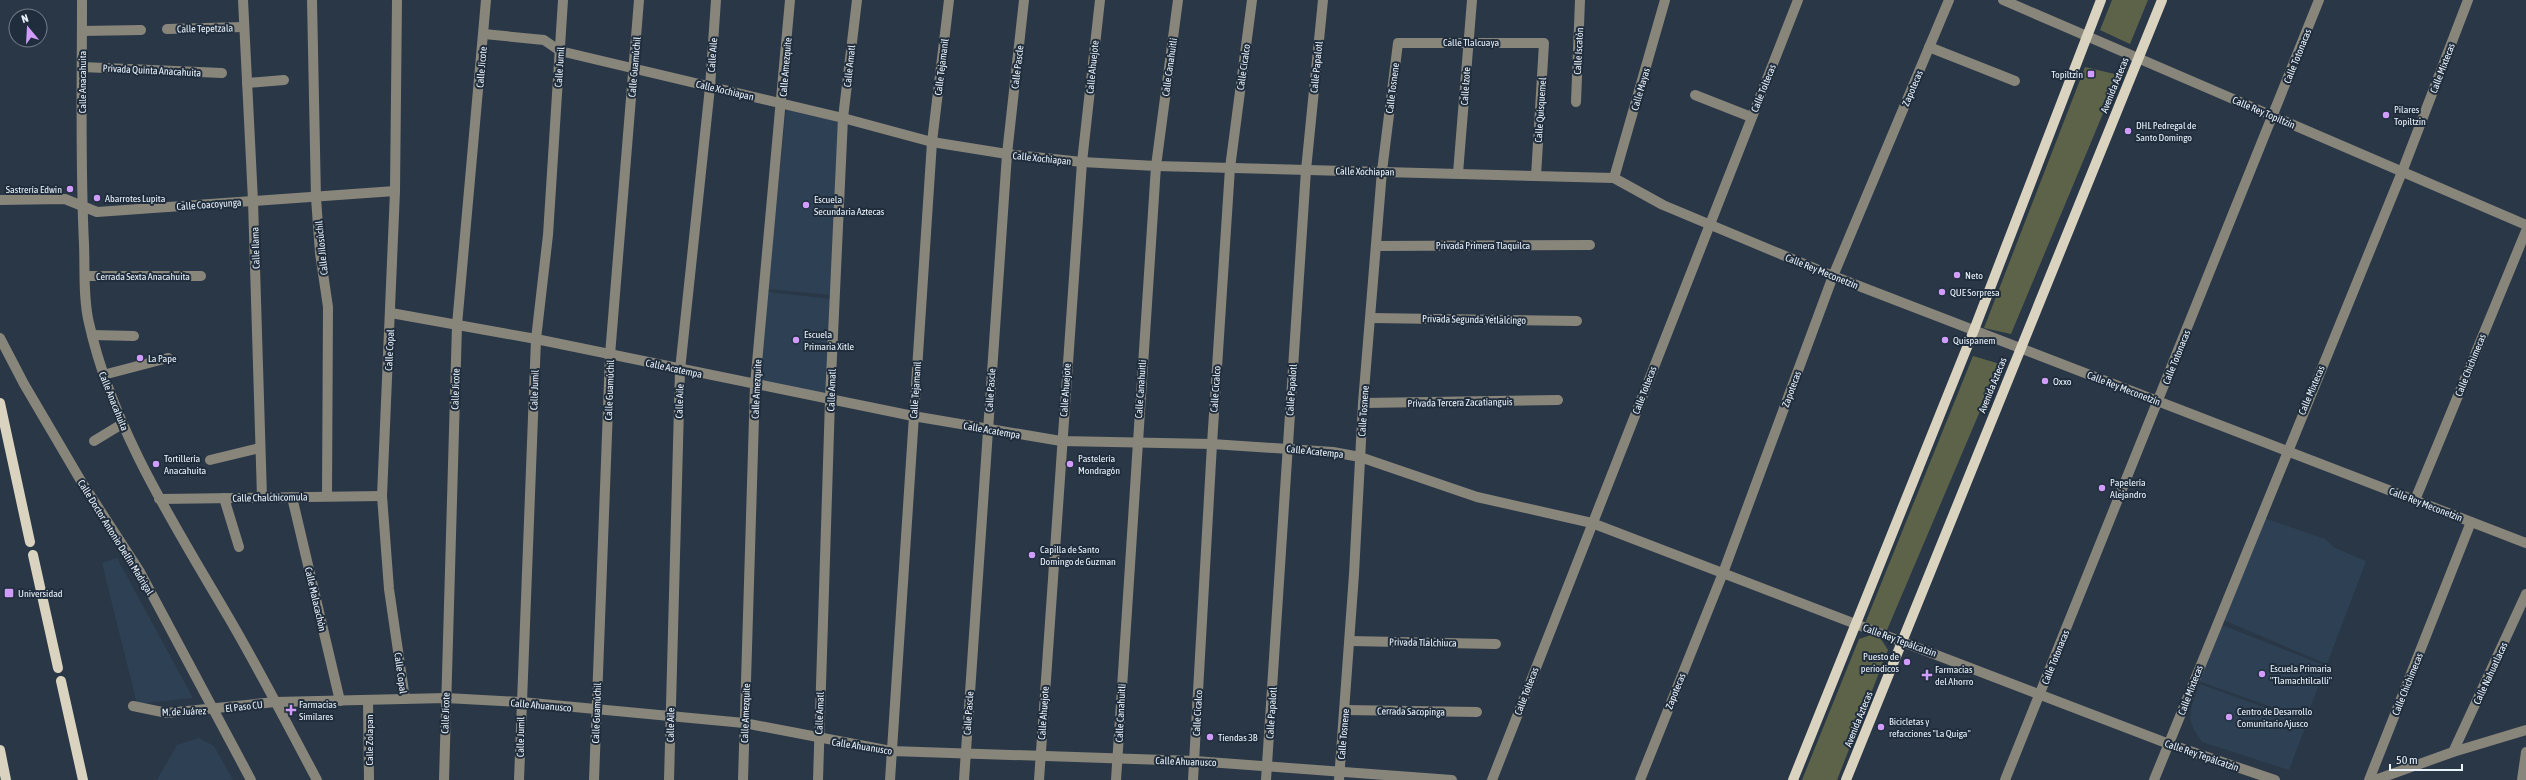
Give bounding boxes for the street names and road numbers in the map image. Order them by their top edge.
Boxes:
street label: Calle Tepetzala [177,23,234,34]
street label: Calle Iscatón [1572,27,1585,75]
street label: Calle Totonacas [2282,27,2314,85]
street label: Calle Guamúchil [626,36,643,98]
street label: Calle Amezquite [777,36,794,97]
street label: Calle Aile [706,37,719,73]
street label: Calle Canahuitli [1160,37,1179,97]
street label: Calle Tlalcuaya [1443,37,1499,48]
street label: Calle Tejamanil [933,38,950,96]
street label: Calle Ahuejote [1084,39,1101,94]
street label: Calle Papalotl [1308,40,1325,93]
street label: Calle Mixtecas [2428,41,2457,95]
street label: Calle Cicalco [1235,43,1252,91]
street label: Calle Amatl [842,44,857,88]
street label: Calle Pascle [1009,44,1026,90]
street label: Calle Jicote [474,45,489,88]
street label: Calle Jumil [553,46,566,88]
street label: Calle Anacahuita [77,50,88,113]
street label: Avenida Aztecas [2098,55,2131,115]
street label: Privada Quinta Anacahuita [102,62,202,79]
street label: Calle Tosnene [1384,62,1401,114]
street label: Calle Toltecas [1749,62,1778,114]
street label: Calle Izote [1459,66,1472,106]
street label: Calle Mayas [1629,66,1652,112]
street label: Zapotecas [1900,68,1925,108]
street label: Calle Quisquemel [1533,77,1548,143]
street label: Calle Xochiapan [695,78,755,103]
street label: Calle Rey Topiltzin [2231,94,2297,131]
street label: Calle Xochiapan [1012,150,1072,167]
street label: Calle Xochiapan [1335,165,1395,178]
street label: Calle Coacoyunga [176,197,242,212]
street label: Calle Jilosúchil [313,220,330,276]
street label: Calle Ilama [249,226,262,269]
street label: Privada Primera Tlaquilca [1436,240,1531,251]
street label: Calle Rey Meconetzin [1784,252,1860,291]
street label: Cerrada Sexta Anacahuita [96,271,190,282]
street label: Privada Segunda Yetlalcingo [1422,313,1526,326]
street label: Calle Totonacas [2161,328,2193,386]
street label: Calle Copal [383,329,396,371]
street label: Calle Chichimecas [2453,332,2488,398]
street label: Avenida Aztecas [1976,355,2009,415]
street label: Calle Acatempa [645,357,703,380]
street label: Calle Guamúchil [603,359,616,420]
street label: Calle Amezquite [749,359,764,419]
street label: Calle Canahuitli [1133,359,1148,419]
street label: Calle Tejamanil [908,361,923,419]
street label: Calle Ahuejote [1058,362,1073,417]
street label: Calle Papalotl [1284,363,1299,416]
street label: Calle Mixtecas [2296,363,2327,416]
street label: Calle Toltecas [1630,364,1659,416]
street label: Calle Cicalco [1208,365,1223,413]
street label: Calle Pascle [983,367,998,412]
street label: Calle Jicote [449,368,462,410]
street label: Calle Amatl [825,368,838,411]
street label: Calle Jumil [528,369,541,410]
street label: Zapotecas [1780,369,1803,409]
street label: Calle Rey Meconetzin [2086,369,2162,408]
street label: Calle Anacahuita [97,370,130,433]
street label: Calle Aile [673,383,686,418]
street label: Calle Tosnene [1356,385,1371,437]
street label: Privada Tercera Zacatianguis [1407,396,1513,409]
street label: Calle Acatempa [963,420,1021,441]
street label: Calle Acatempa [1286,443,1344,460]
street label: Calle Doctor Antonio Delfín Madrigal [76,478,156,597]
street label: Calle Rey Meconetzin [2388,485,2464,524]
street label: Calle Chalchicomula [232,491,308,504]
street label: Calle Malacachón [303,566,328,632]
street label: Calle Rey Tepálcatzin [1862,622,1938,659]
street label: Calle Totonacas [2040,628,2072,686]
street label: Privada Tlalchiuca [1389,636,1457,649]
street label: Calle Nahuatlacas [2471,640,2510,706]
street label: Calle Chichimecas [2390,651,2425,717]
street label: Calle Copal [392,652,409,695]
street label: Calle Mixtecas [2176,663,2205,717]
street label: Calle Toltecas [1512,665,1541,717]
street label: Zapotecas [1663,671,1688,711]
street label: Calle Guamúchil [590,682,603,743]
street label: Calle Amezquite [739,683,752,743]
street label: Calle Canahuitli [1113,683,1128,743]
street label: Calle Ahuejote [1036,685,1051,740]
street label: Calle Papalotl [1264,686,1279,739]
street label: Calle Cicalco [1191,689,1204,736]
street label: Avenida Aztecas [1842,689,1875,749]
street label: Calle Pascle [961,690,976,735]
street label: Calle Amatl [813,691,826,734]
street label: Calle Jicote [439,692,452,734]
street label: Calle Ahuanusco [510,697,572,714]
street label: El Paso CU [225,699,263,714]
street label: M. de Juárez [162,705,207,718]
street label: Cerrada Sacopinga [1377,705,1445,718]
street label: Calle Aile [665,707,676,742]
street label: Calle Tosnene [1336,708,1351,760]
street label: Calle Zolapan [364,714,375,766]
street label: Calle Jumil [515,716,526,757]
street label: Calle Ahuanusco [831,736,893,757]
street label: Calle Rey Tepálcatzin [2163,738,2240,773]
street label: Calle Ahuanusco [1155,755,1217,768]

